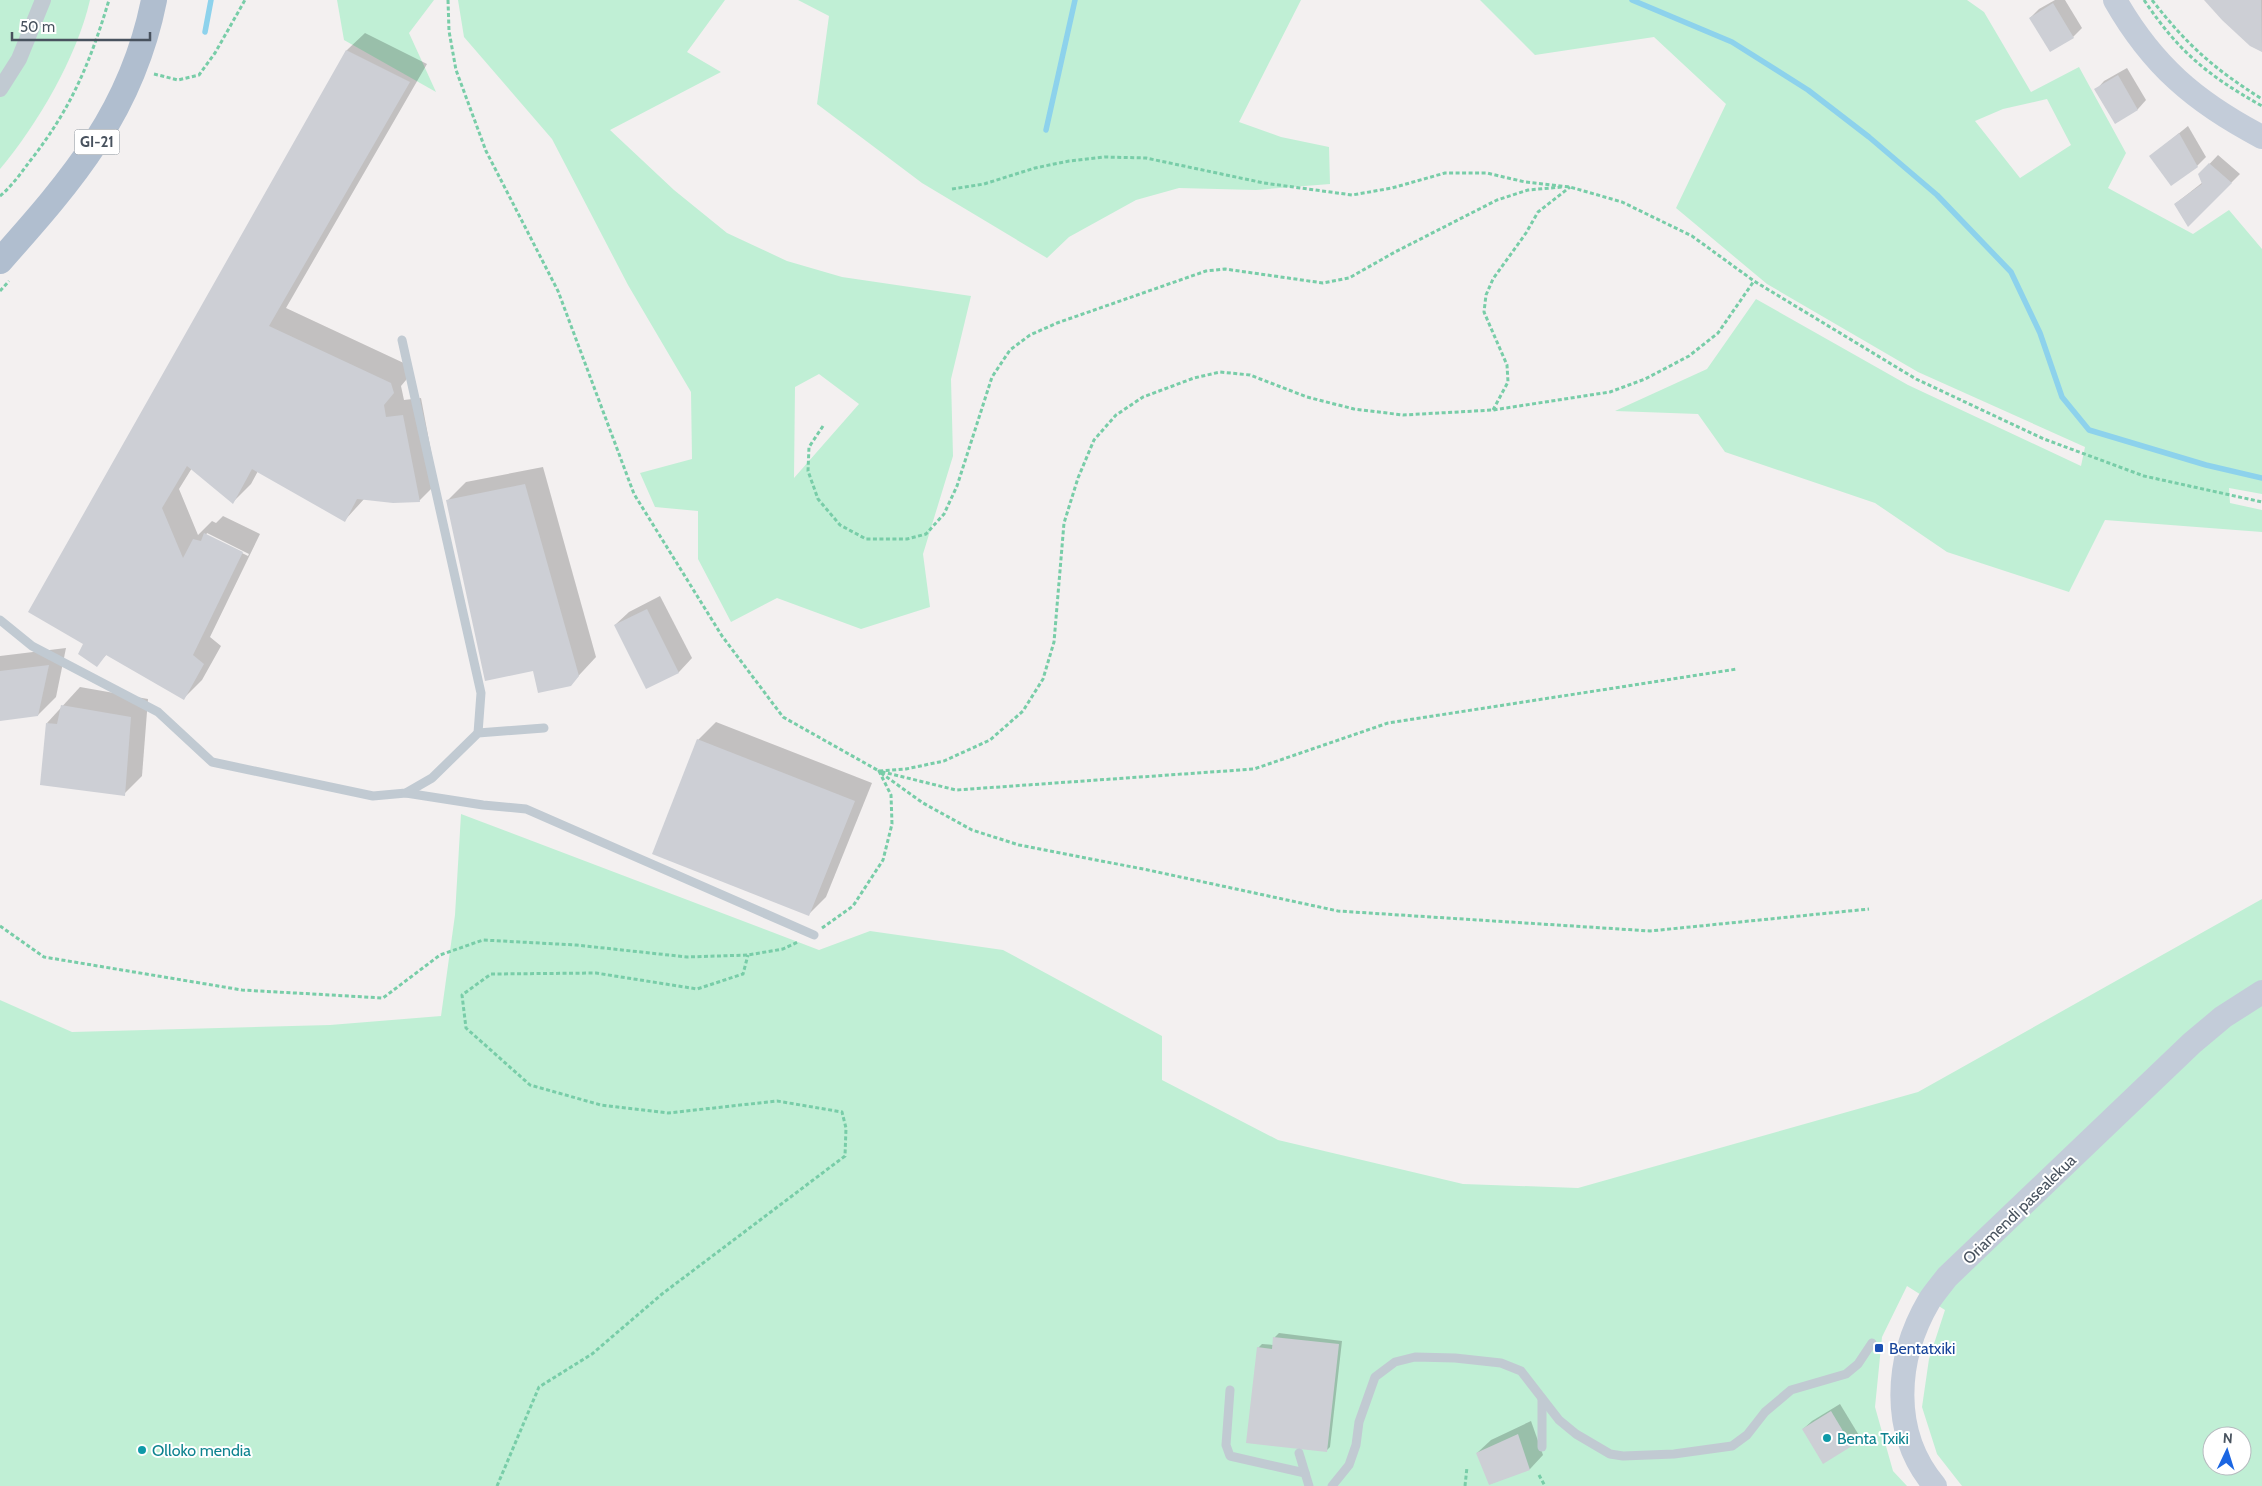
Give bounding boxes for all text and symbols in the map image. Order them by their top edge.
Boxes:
scale bar [12,10,150,42]
text: 50 m [20,18,55,36]
road number: GI-21 [74,130,120,154]
street label: Oriamendi pasealekua [1959,1150,2080,1268]
place label: Bentatxiki [1889,1339,1955,1358]
marker: Bentatxiki [1873,1342,1885,1354]
north arrow [2202,1426,2252,1476]
place label: Benta Txiki [1837,1429,1909,1448]
text: N [2222,1429,2233,1447]
marker: Benta Txiki [1821,1432,1833,1444]
place label: Olloko mendia [152,1441,251,1460]
marker: Olloko mendia [136,1444,148,1456]

